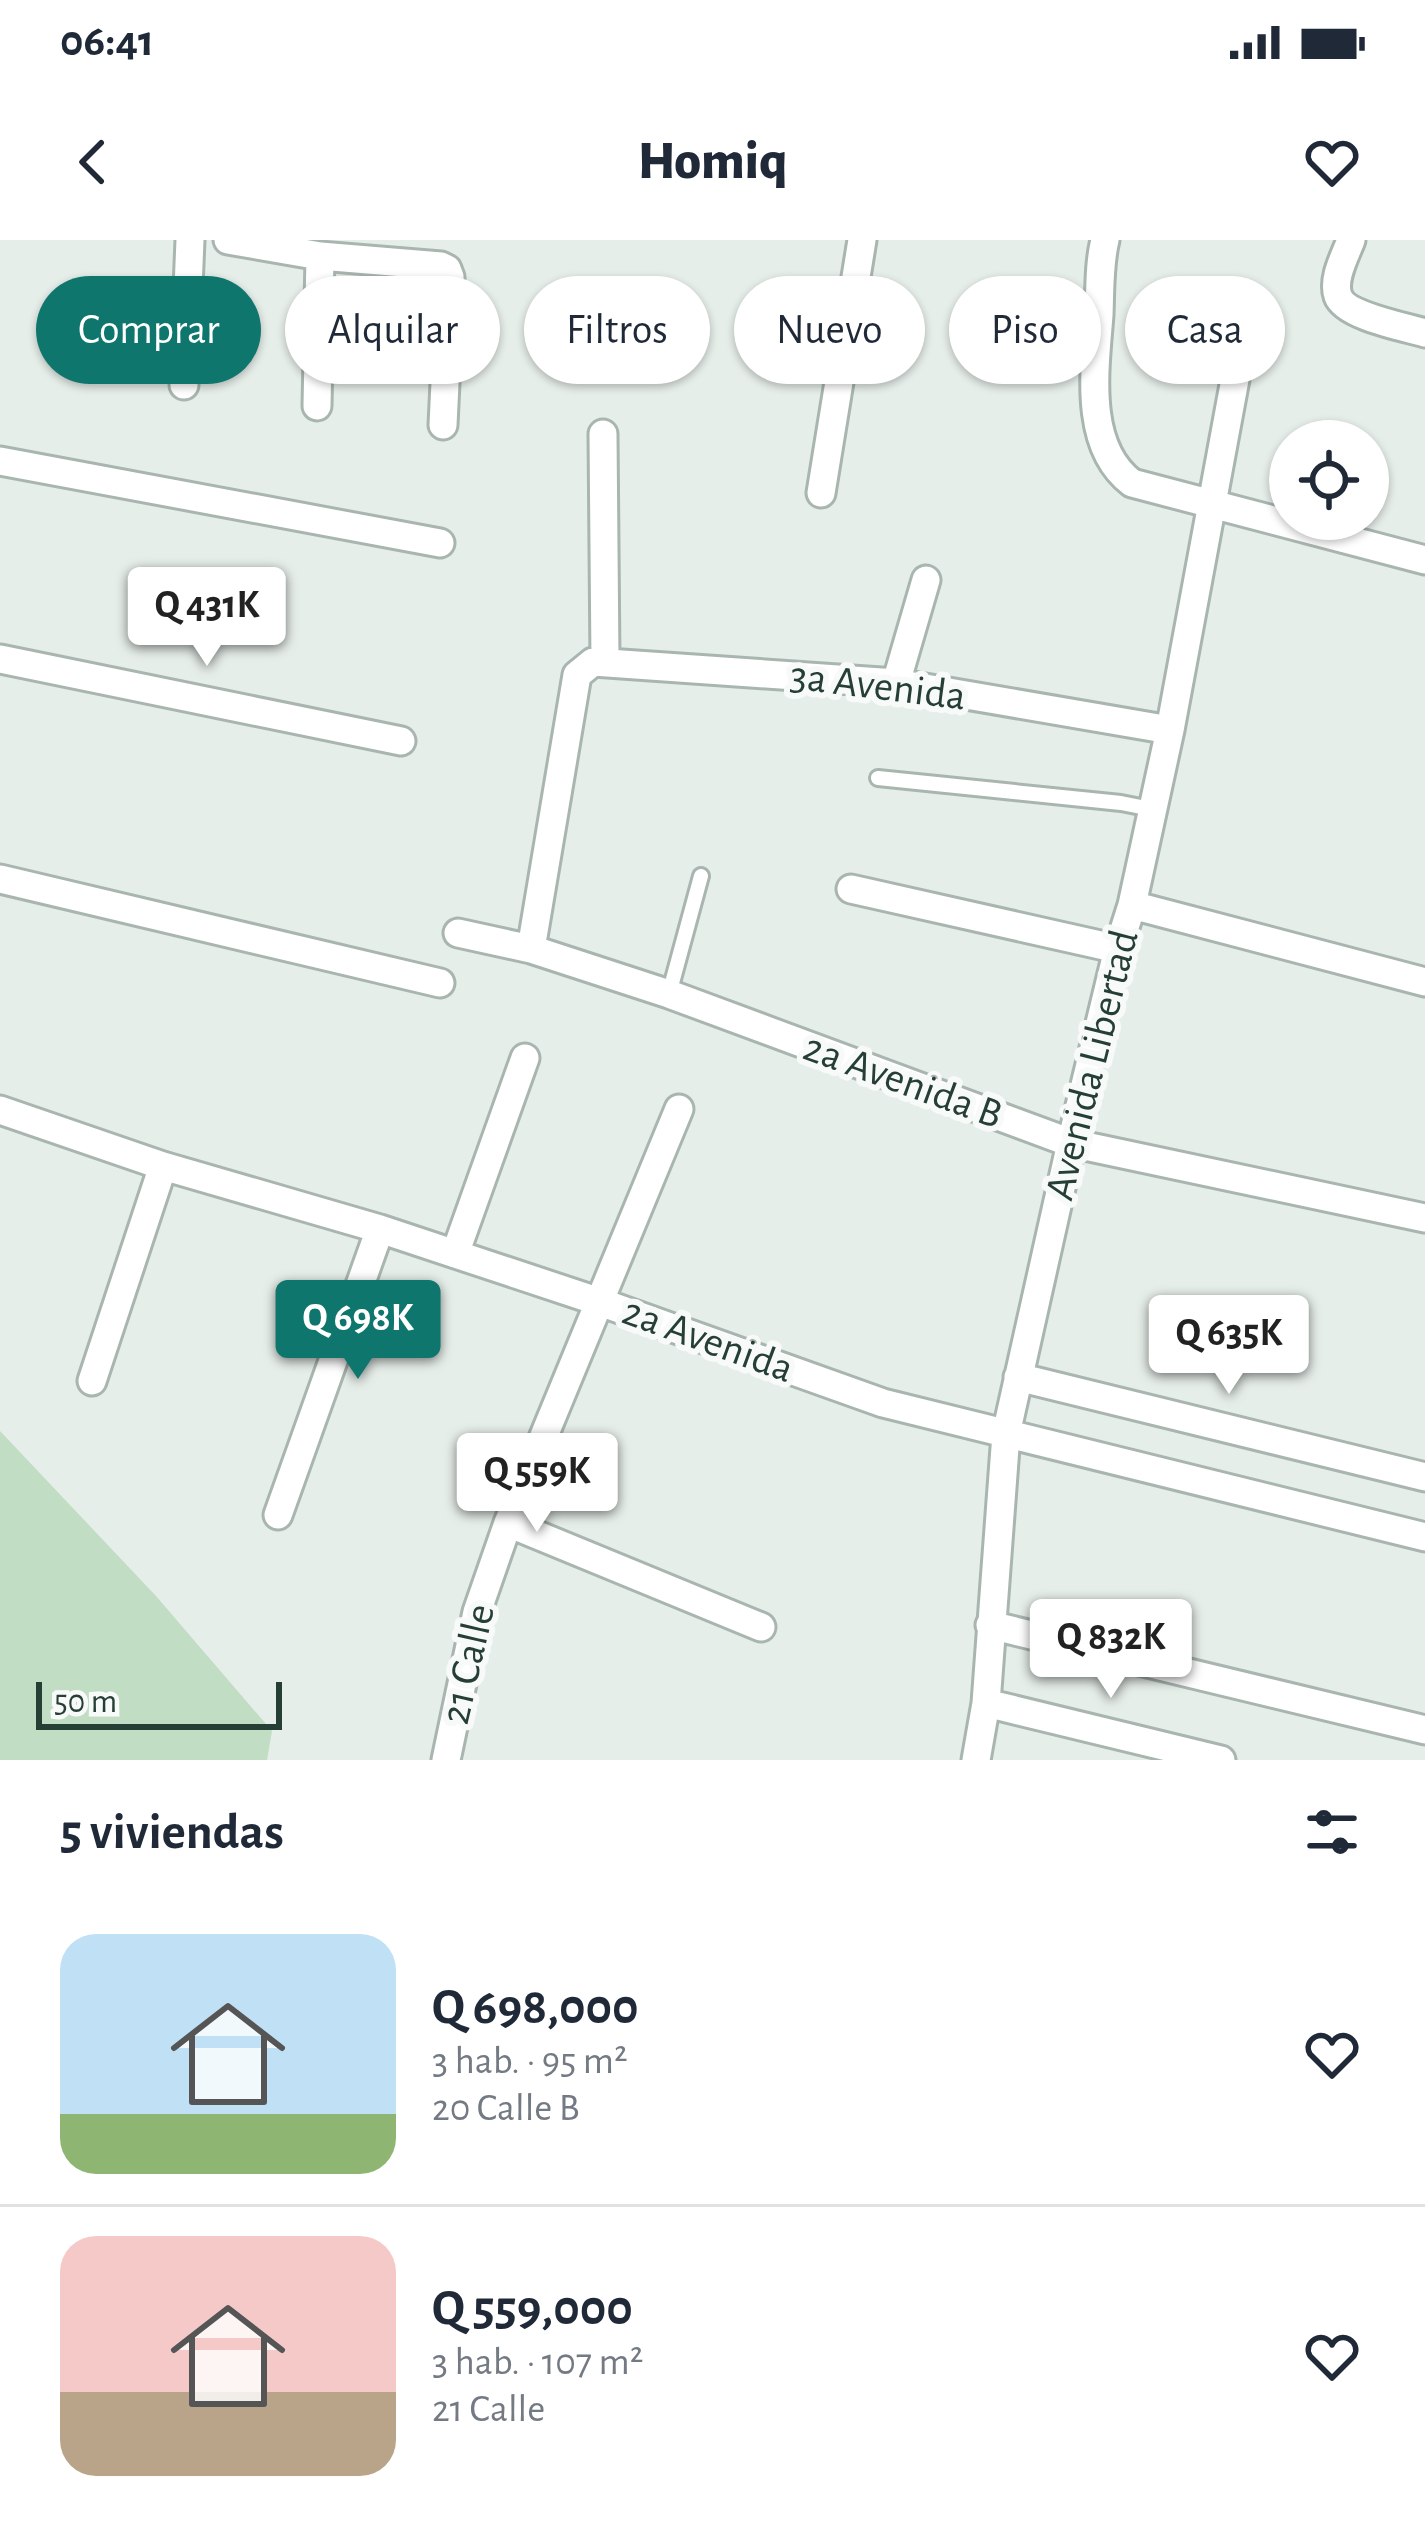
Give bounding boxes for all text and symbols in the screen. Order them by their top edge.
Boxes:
text: 06:41 [60,19,154,64]
icon: back [60,129,126,195]
icon: heart [1299,129,1365,195]
text: Homiq [637,135,788,189]
chip: Comprar [36,276,261,384]
chip: Alquilar [285,276,500,384]
chip: Filtros [524,276,710,384]
chip: Nuevo [734,276,925,384]
chip: Piso [949,276,1101,384]
chip: Casa [1125,276,1285,384]
map controls [1269,420,1389,540]
button: locate [1269,420,1389,540]
pin: Q 431K [109,567,305,669]
text: Q 431K [155,586,259,625]
street label: 3a Avenida [788,654,968,718]
street label: Avenida Libertad [1038,926,1146,1204]
street label: 2a Avenida B [798,1026,1008,1136]
pin: Q 698K [260,1280,456,1382]
street label: 2a Avenida [617,1290,799,1390]
pin: Q 635K [1131,1295,1327,1397]
text: Q 698K [303,1299,413,1338]
text: Q 635K [1176,1314,1282,1353]
pin: Q 559K [439,1433,635,1535]
text: Q 559K [484,1452,590,1491]
pin: Q 832K [1013,1599,1209,1701]
street label: 21 Calle [434,1600,502,1728]
text: Q 832K [1057,1618,1165,1657]
scale bar [36,1676,282,1729]
text: 50 m [54,1686,117,1719]
icon: filters [1299,1799,1365,1865]
text: 5 viviendas [60,1807,284,1858]
icon: home [156,1982,300,2126]
text: Q 698,000 [432,1982,639,2033]
icon: heart [1299,2021,1365,2087]
text: 3 hab. · 95 m² [432,2042,628,2081]
text: 20 Calle B [432,2089,580,2128]
text: Q 559,000 [432,2283,633,2334]
icon: home [156,2284,300,2428]
icon: heart [1299,2323,1365,2389]
text: 3 hab. · 107 m² [432,2343,643,2382]
text: 21 Calle [432,2390,545,2429]

